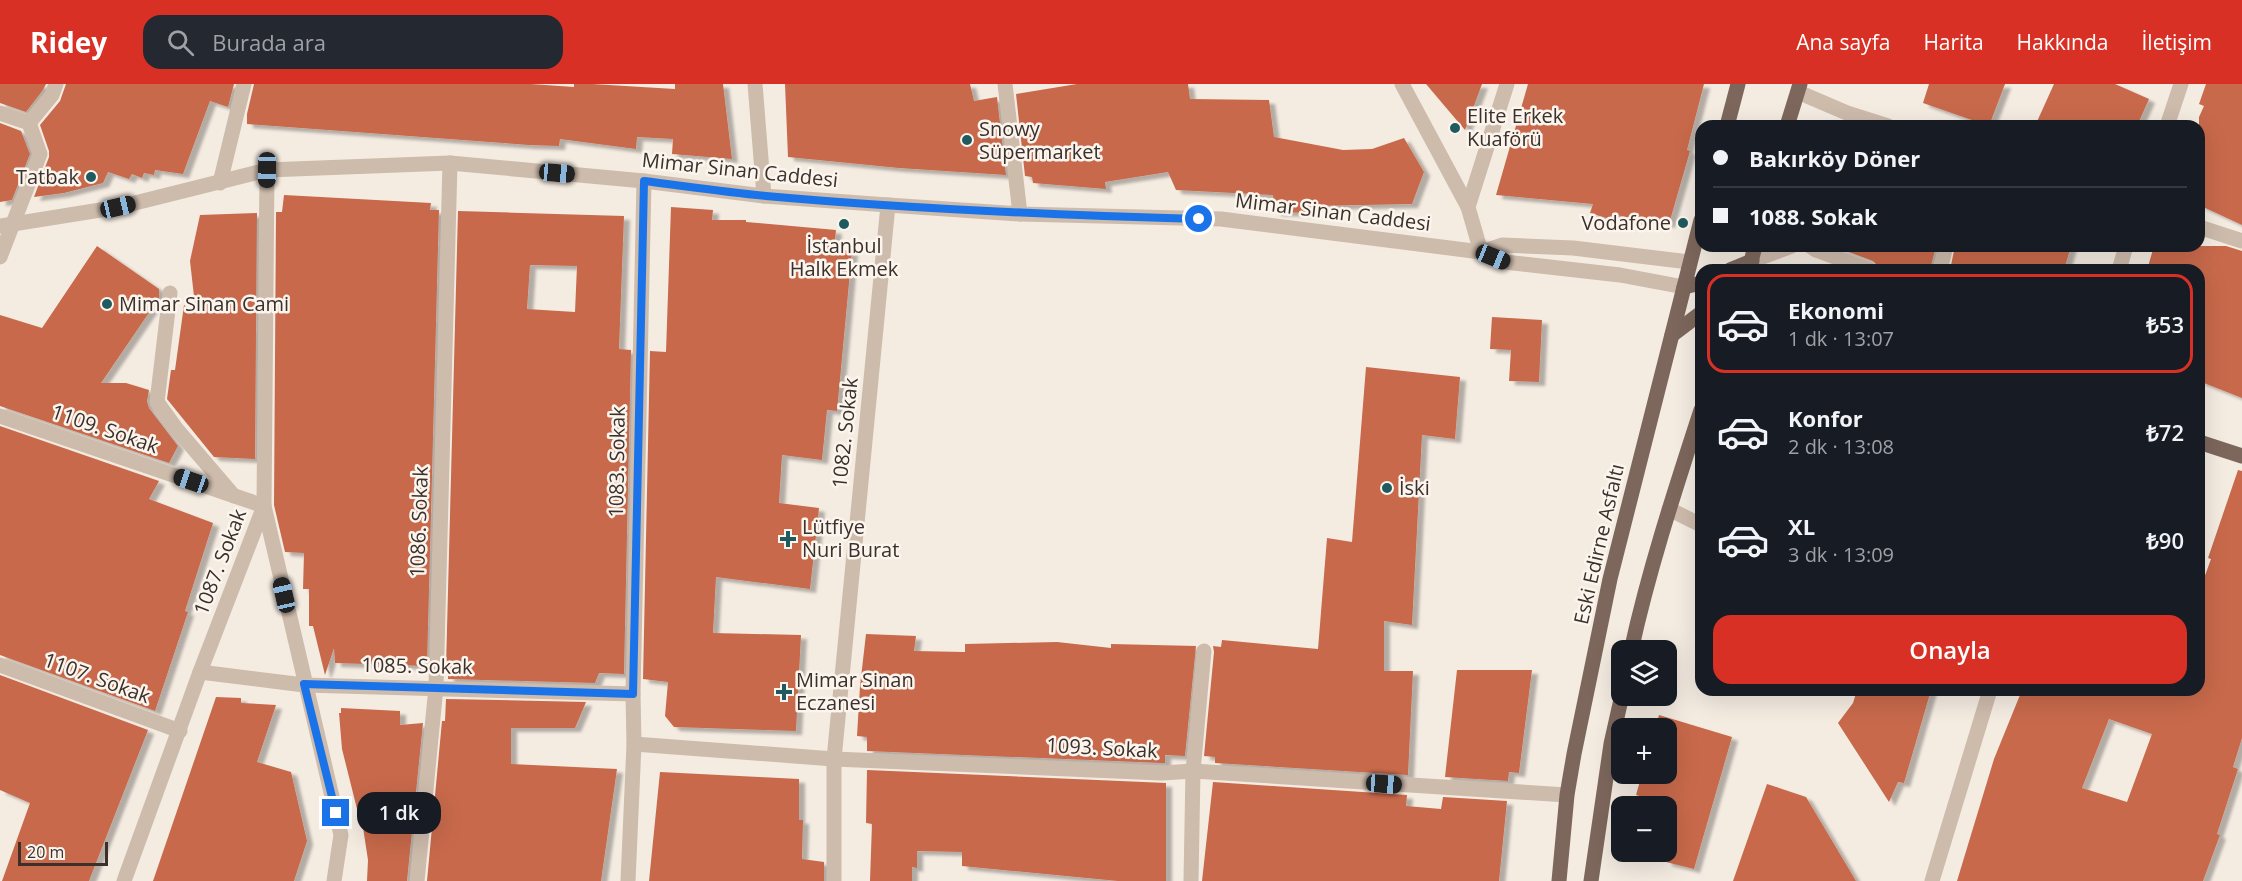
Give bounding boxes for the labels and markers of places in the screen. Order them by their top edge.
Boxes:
place label: Elite Erkek Kuaförü [1467,102,1564,152]
place label: Snowy Süpermarket [979,115,1101,165]
marker: Elite Erkek Kuaförü [1448,121,1462,135]
marker: Snowy Süpermarket [960,133,974,147]
place label: Tatbak [16,163,79,190]
marker: Tatbak [84,170,98,184]
place label: Vodafone [1581,209,1671,236]
marker: Vodafone [1676,216,1690,230]
marker: İstanbul Halk Ekmek [837,217,851,231]
place label: İstanbul Halk Ekmek [790,232,899,282]
place label: Mimar Sinan Cami [119,290,289,317]
marker: Mimar Sinan Cami [100,297,114,311]
place label: İski [1399,474,1430,501]
marker: İski [1380,481,1394,495]
place label: Lütfiye Nuri Burat [802,513,899,563]
marker: Lütfiye Nuri Burat [779,530,797,548]
place label: Mimar Sinan Eczanesi [796,666,914,716]
marker: Mimar Sinan Eczanesi [777,685,791,699]

